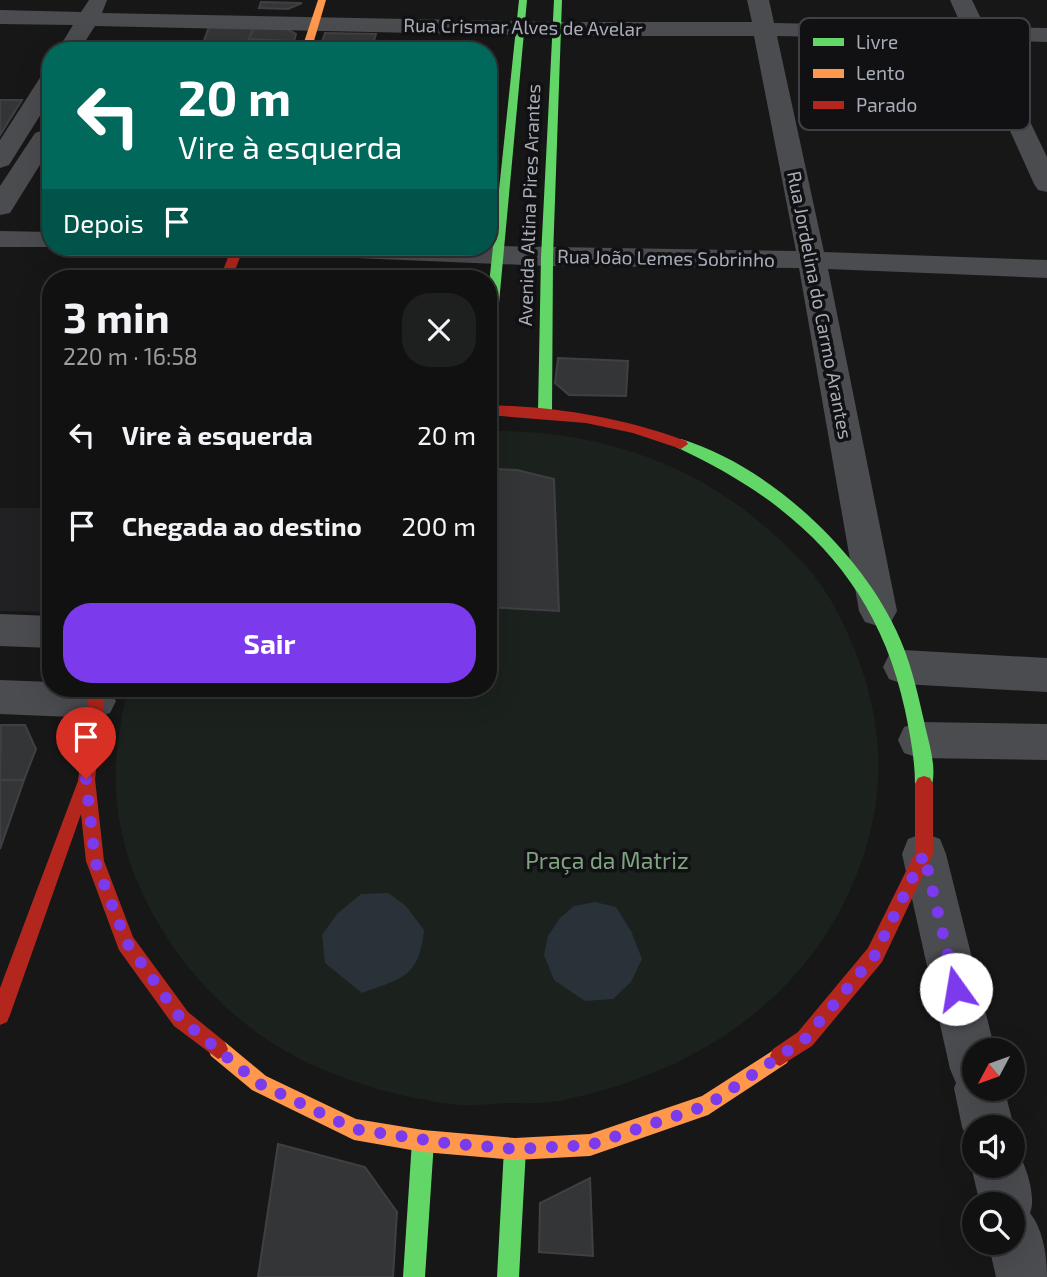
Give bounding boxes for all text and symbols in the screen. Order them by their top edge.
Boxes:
street label: Rua Crismar Alves de Avelar [403,13,643,40]
legend [799,18,1030,130]
text: Livre [856,30,898,53]
text: Lento [856,61,905,84]
text: 20 m [178,67,291,126]
icon: left [63,70,154,161]
street label: Avenida Altina Pires Arantes [513,83,544,326]
text: Parado [856,93,917,116]
text: Vire à esquerda [178,127,402,165]
street label: Rua Jordelina do Carmo Arantes [783,169,858,441]
icon: arrive [158,203,196,241]
text: Depois [63,207,144,238]
street label: Rua João Lemes Sobrinho [557,244,775,271]
text: 3 min [63,291,170,341]
button: close [402,293,476,367]
text: 220 m · 16:58 [63,342,198,370]
icon: left [63,416,101,454]
text: Vire à esquerda [122,419,313,450]
text: 20 m [417,419,476,450]
icon: arrive [63,507,101,545]
text: Chegada ao destino [122,510,362,541]
text: 200 m [401,510,476,541]
button: Sair [63,603,476,683]
pin [56,707,116,779]
icon: arrive [67,718,105,756]
park label: Praça da Matriz [525,846,689,875]
position arrow [919,952,993,1026]
north arrow [962,1038,1026,1101]
map controls [962,1038,1025,1255]
button: sound [962,1115,1025,1178]
button: search [962,1192,1025,1255]

